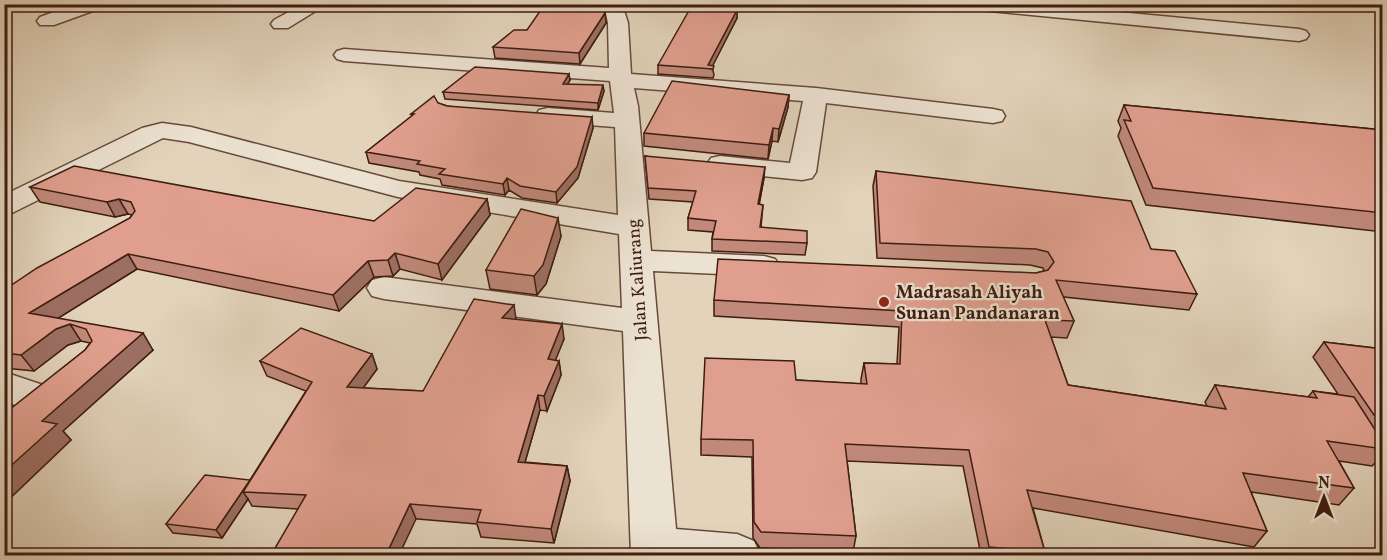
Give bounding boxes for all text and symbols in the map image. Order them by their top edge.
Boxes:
street label: Jalan Kaliurang [622,218,655,342]
place label: Madrasah Aliyah Sunan Pandanaran [896,281,1060,327]
marker: Madrasah Aliyah Sunan Pandanaran [877,295,891,309]
north arrow [1294,467,1354,527]
text: N [1318,473,1330,495]

